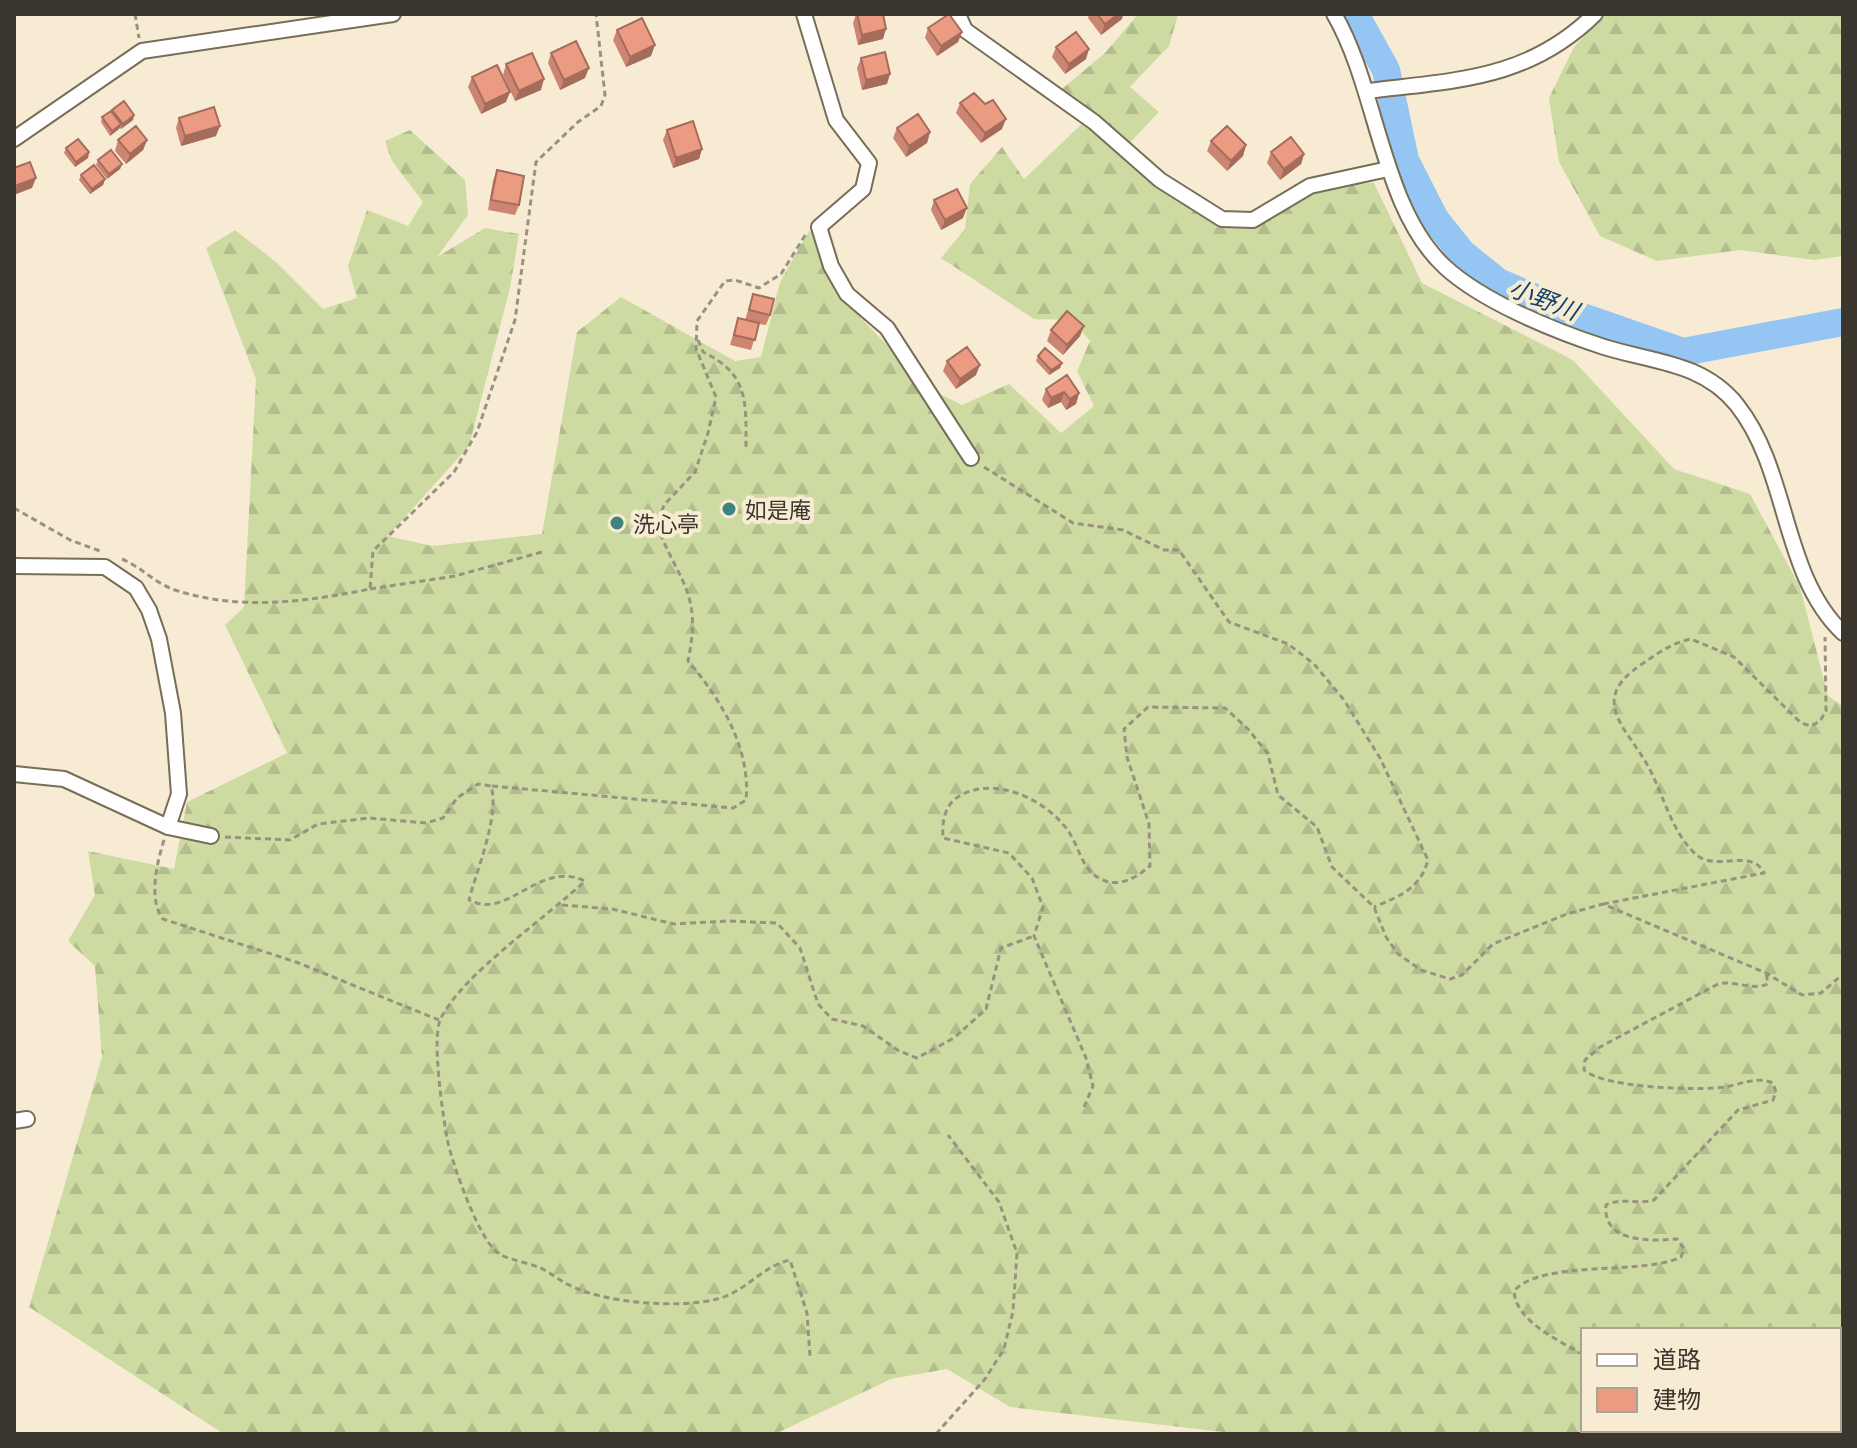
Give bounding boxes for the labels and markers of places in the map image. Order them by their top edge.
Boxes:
place label: 如是庵 [745,495,811,524]
marker: 如是庵 [720,500,738,518]
place label: 洗心亭 [633,509,699,538]
marker: 洗心亭 [608,514,626,532]

